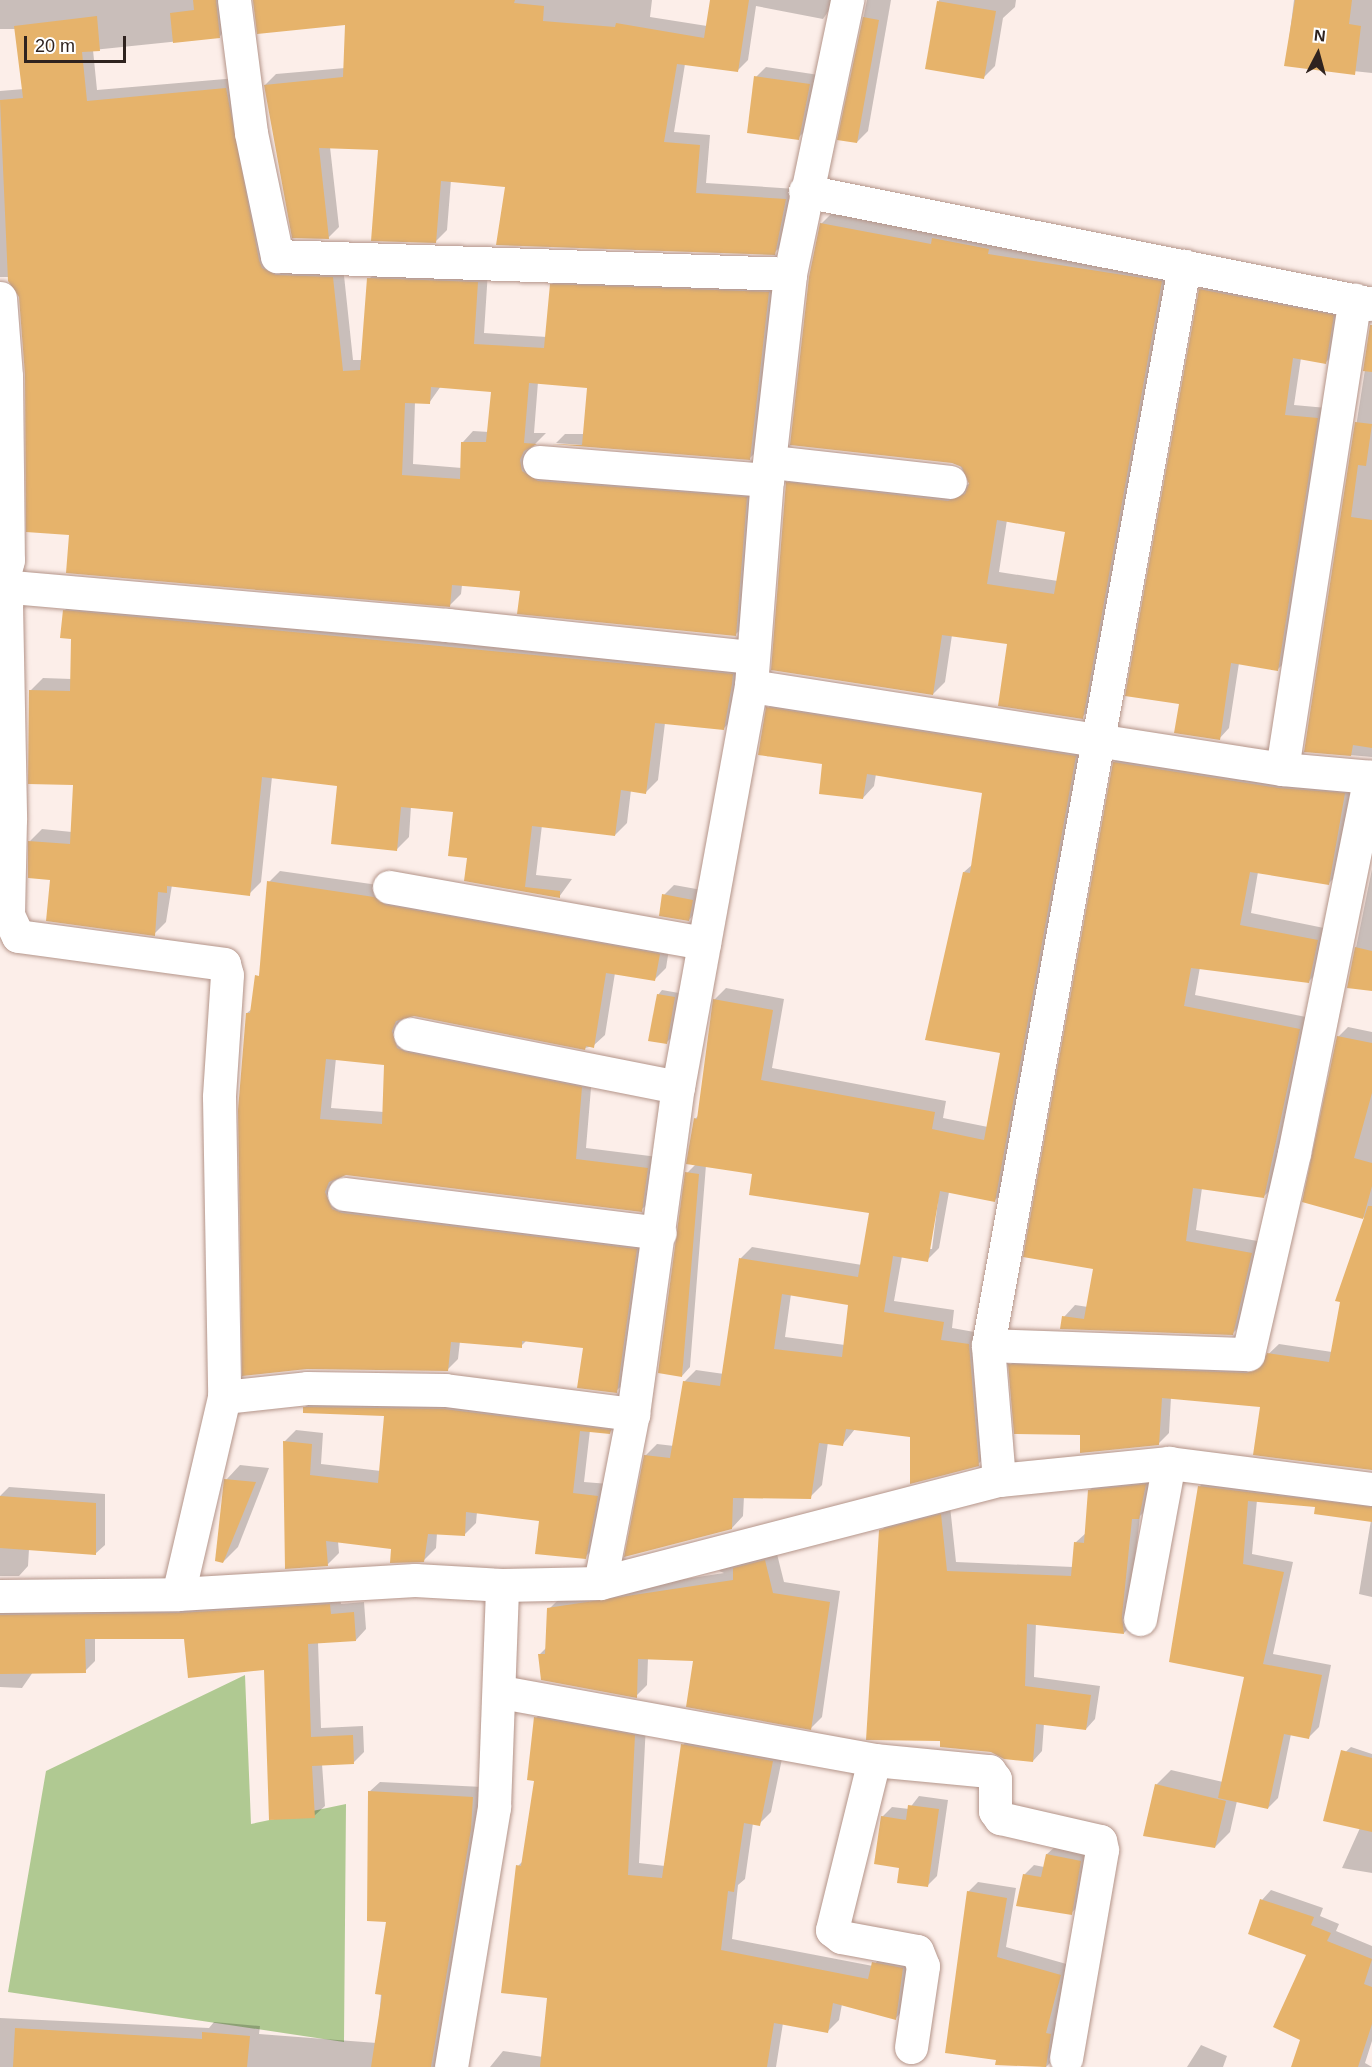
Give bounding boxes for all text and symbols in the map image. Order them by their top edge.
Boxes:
scale bar [27,24,129,62]
north arrow [1288,24,1348,84]
text: N [1313,27,1327,45]
text: 20 m [35,36,75,56]

